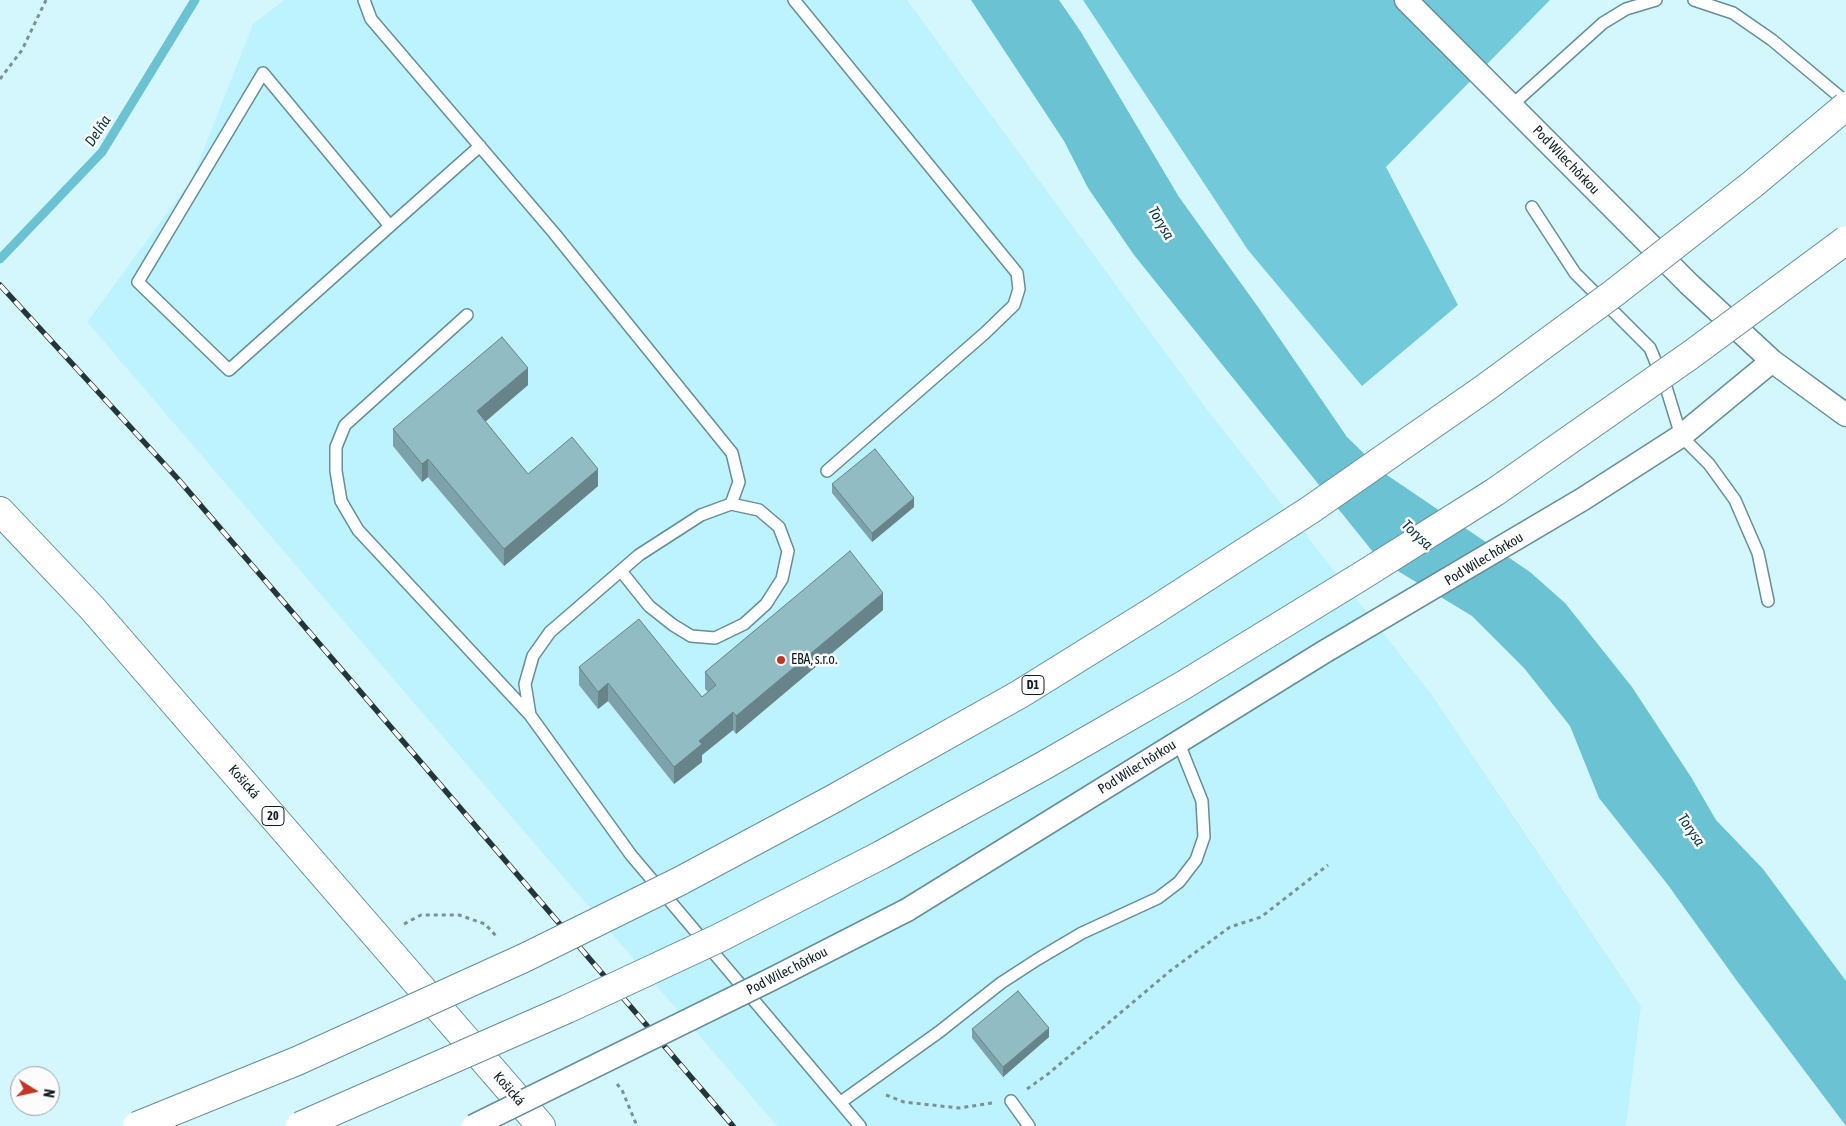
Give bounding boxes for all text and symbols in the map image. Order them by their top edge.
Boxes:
water label: Delňa [81,112,115,150]
street label: Pod Wilec hôrkou [1529,122,1603,198]
water label: Torysa [1144,203,1178,243]
water label: Torysa [1398,516,1436,554]
street label: Pod Wilec hôrkou [1442,529,1526,589]
place label: EBA, s.r.o. [791,652,837,668]
marker: EBA, s.r.o. [775,654,787,666]
road number: D1 [1022,676,1044,694]
street label: Pod Wilec hôrkou [1095,736,1179,798]
street label: Košická [225,762,263,802]
road number: 20 [262,806,284,826]
water label: Torysa [1673,810,1709,850]
street label: Pod Wilec hôrkou [744,943,830,999]
north arrow [10,1066,60,1116]
street label: Košická [490,1069,528,1109]
text: N [40,1088,57,1099]

